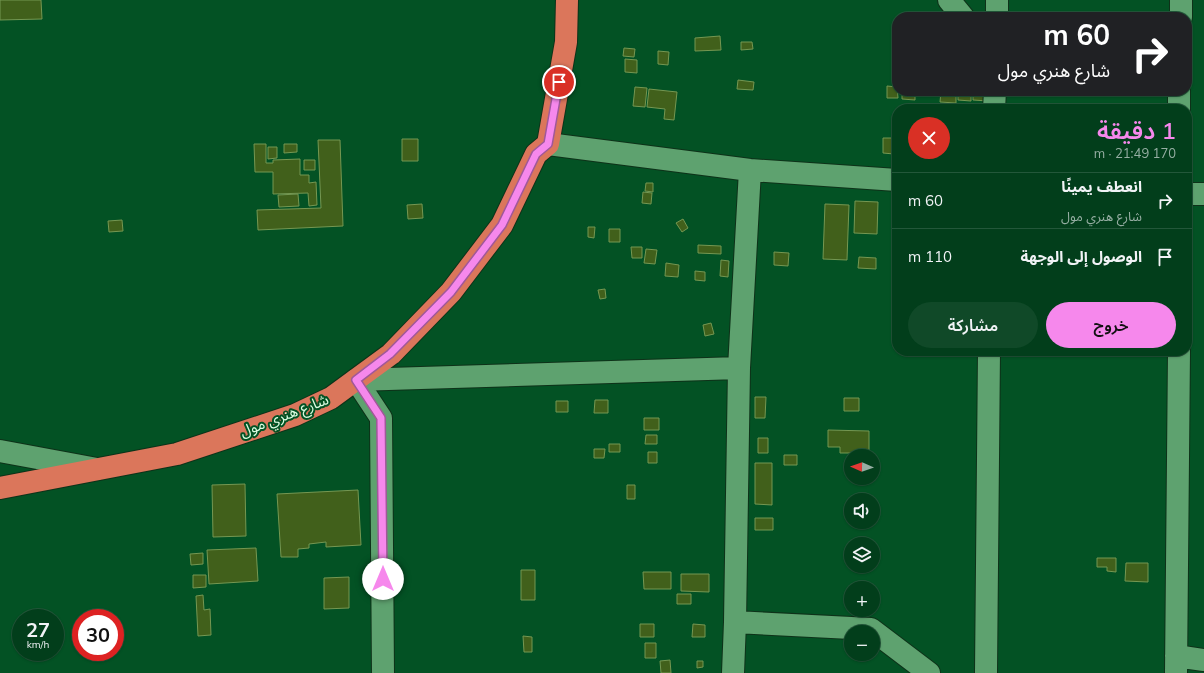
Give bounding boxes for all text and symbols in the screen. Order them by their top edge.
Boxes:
text: 60 m [1044,17,1110,52]
icon: right [1124,28,1176,80]
text: شارع هنري مول [998,59,1110,82]
pin [542,65,576,99]
icon: arrive [548,71,570,93]
text: 1 دقيقة [1097,115,1176,145]
button: close [908,117,950,159]
text: 170 m · 21:49 [1094,145,1176,161]
text: انعطف يمينًا [1061,177,1142,196]
icon: right [1154,190,1176,212]
text: 60 m [908,191,943,210]
text: شارع هنري مول [1061,208,1142,224]
icon: arrive [1154,246,1176,268]
text: 110 m [908,247,952,266]
text: الوصول إلى الوجهة [1021,247,1142,266]
button: مشاركة [908,302,1038,348]
button: خروج [1046,302,1176,348]
street label: شارع هنري مول [237,389,332,443]
north arrow [844,449,880,485]
map controls [844,449,880,661]
button: sound [844,493,880,529]
button: layers [844,537,880,573]
position arrow [362,558,404,600]
button: + [844,581,880,617]
speed limit sign: 30 [72,609,124,661]
text: 27 [26,617,50,642]
button: − [844,625,880,661]
text: km/h [27,638,49,651]

